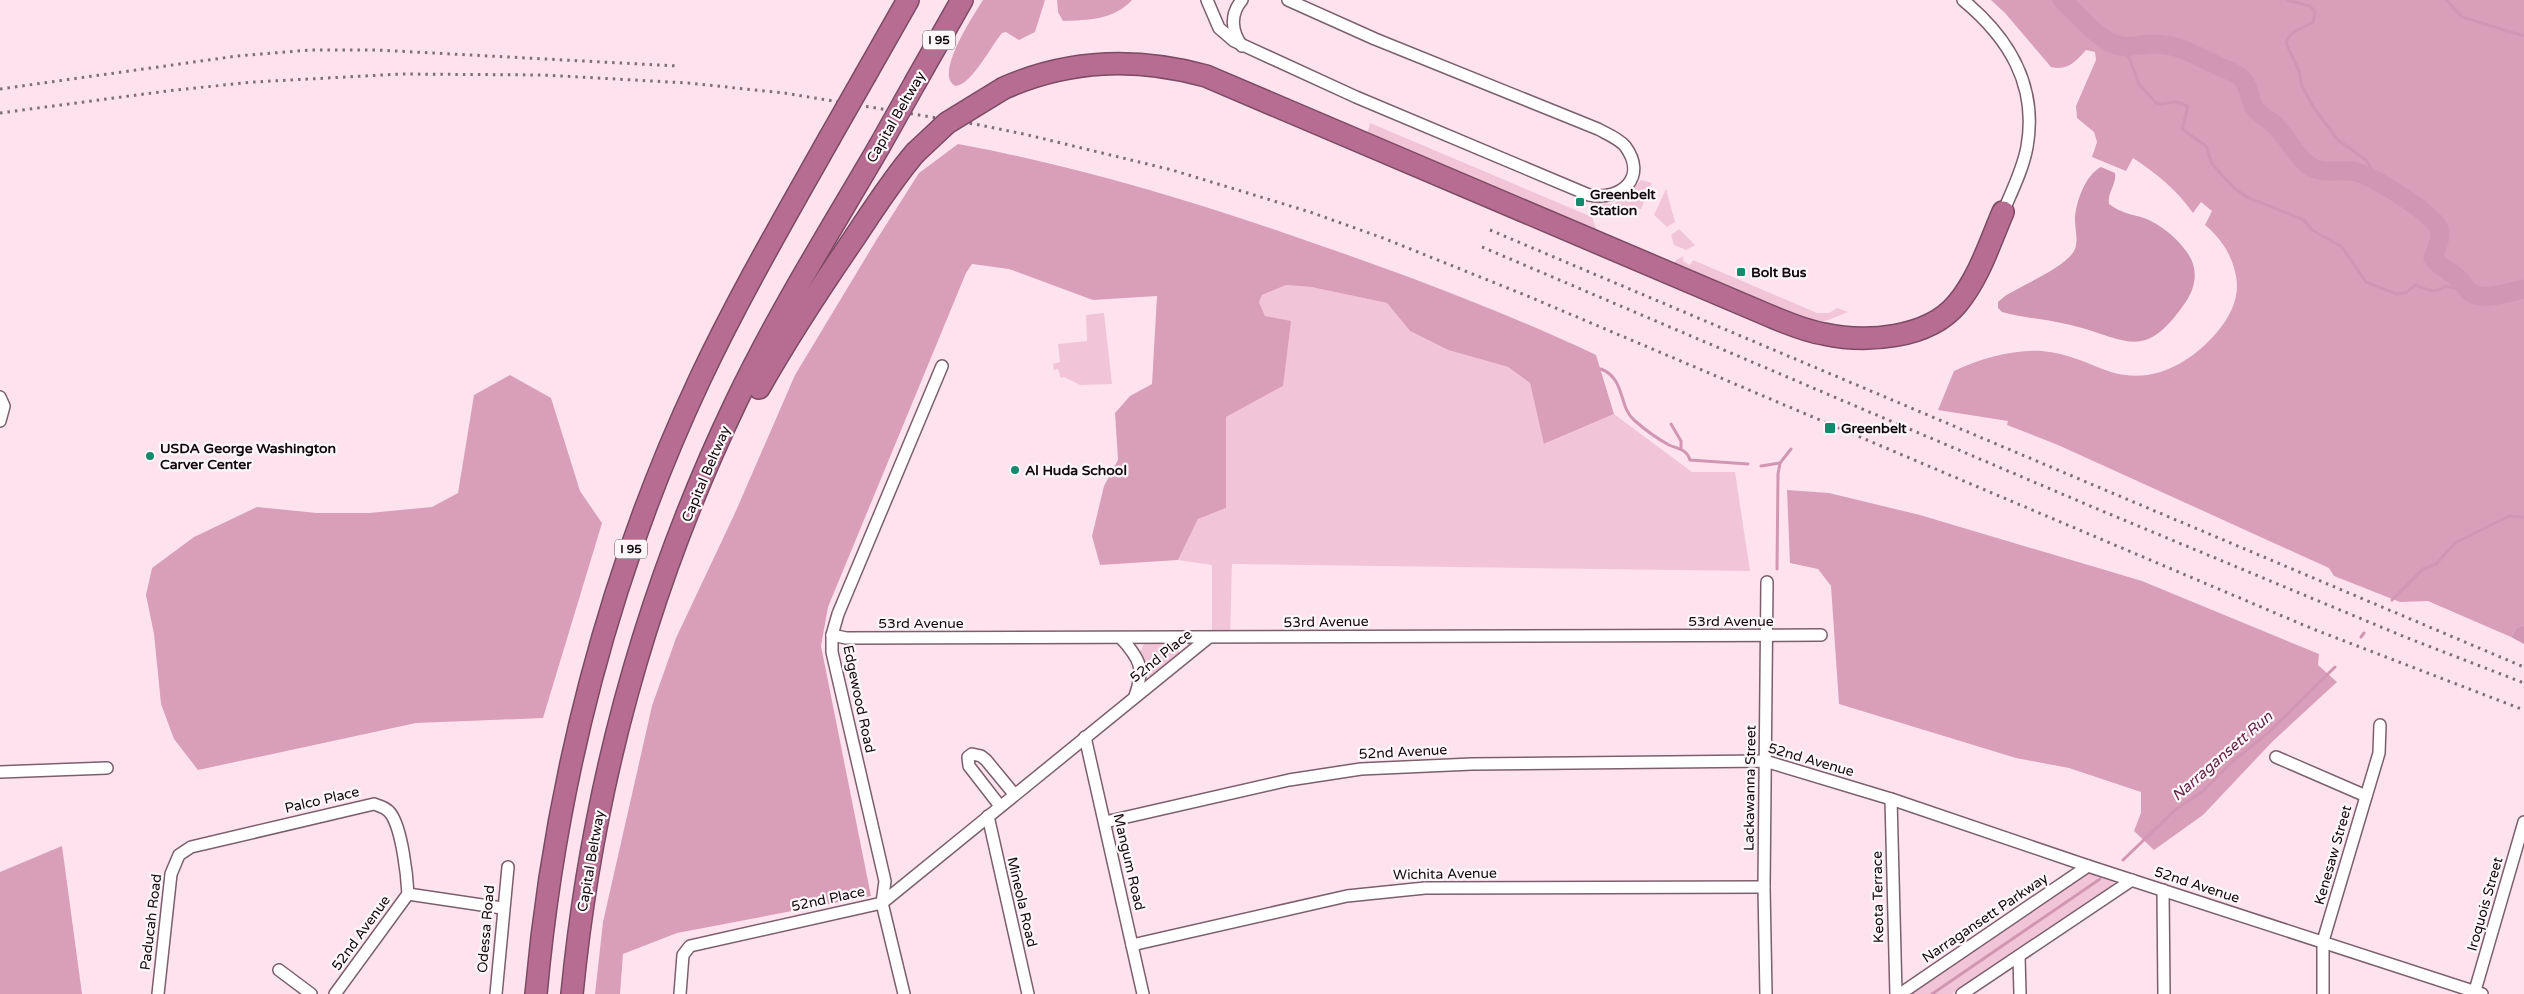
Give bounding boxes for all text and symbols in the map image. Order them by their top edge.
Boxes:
road number: I 95 [923,30,955,50]
street label: Capital Beltway [863,68,929,166]
place label: Greenbelt Station [1590,186,1656,219]
marker: Greenbelt Station [1574,196,1586,208]
place label: Bolt Bus [1751,264,1807,281]
marker: Bolt Bus [1735,266,1747,278]
place label: Greenbelt [1841,420,1907,437]
marker: Greenbelt [1823,421,1837,435]
street label: Capital Beltway [678,423,734,525]
place label: USDA George Washington Carver Center [160,440,336,473]
marker: USDA George Washington Carver Center [144,450,156,462]
place label: Al Huda School [1025,462,1127,479]
marker: Al Huda School [1009,464,1021,476]
road number: I 95 [615,540,647,558]
street label: 53rd Avenue [1283,613,1369,631]
street label: 53rd Avenue [1688,613,1774,630]
street label: 53rd Avenue [878,615,964,632]
street label: 52nd Place [1127,626,1195,686]
street label: Edgewood Road [839,643,879,755]
water label: Narragansett Run [2168,707,2277,805]
street label: Lackawanna Street [1740,724,1760,851]
street label: 52nd Avenue [1766,740,1856,780]
street label: 52nd Avenue [1358,741,1448,763]
street label: Palco Place [283,783,361,817]
street label: Kenesaw Street [2311,803,2356,907]
street label: Capital Beltway [574,808,608,913]
street label: Mangum Road [1110,812,1148,912]
street label: Keota Terrace [1869,851,1887,943]
street label: Iroquois Street [2463,854,2507,953]
street label: Mineola Road [1003,855,1041,949]
street label: 52nd Avenue [2152,863,2242,907]
street label: Wichita Avenue [1393,865,1497,883]
street label: Narragansett Parkway [1919,869,2052,966]
street label: Paducah Road [137,873,165,971]
street label: 52nd Place [790,883,866,915]
street label: Odessa Road [474,884,498,974]
street label: 52nd Avenue [328,892,394,974]

